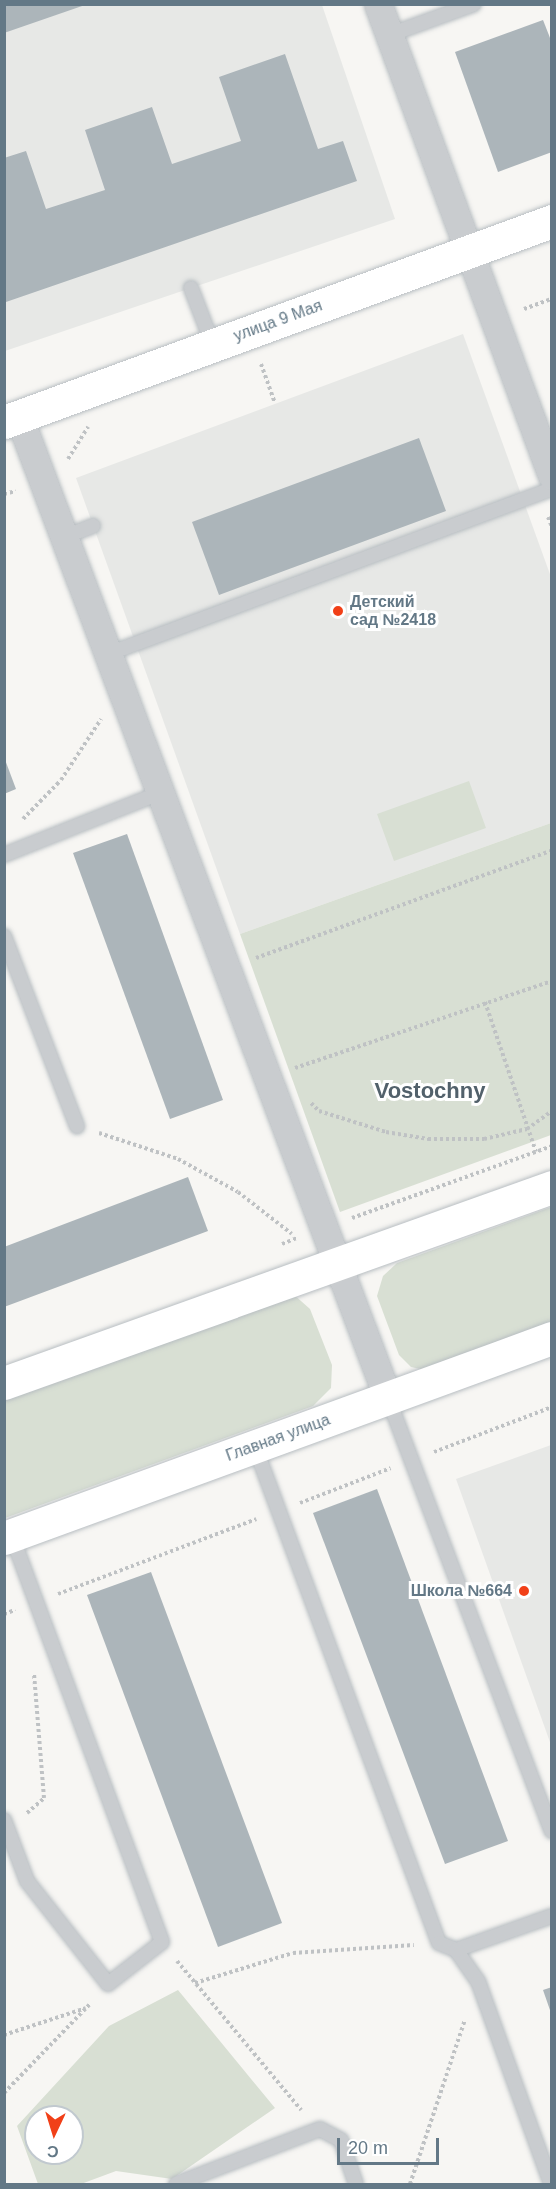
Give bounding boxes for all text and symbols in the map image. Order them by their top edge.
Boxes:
street label: улица 9 Мая [231,296,325,346]
place label: Детский сад №2418 [350,592,436,630]
marker: Детский сад №2418 [331,604,345,618]
district label: Vostochny [375,1078,485,1104]
street label: Главная улица [223,1410,333,1466]
place label: Школа №664 [411,1581,512,1601]
marker: Школа №664 [517,1584,531,1598]
north arrow [24,2105,84,2165]
scale bar [340,2126,442,2164]
text: 20 m [348,2138,388,2158]
text: С [46,2143,59,2160]

